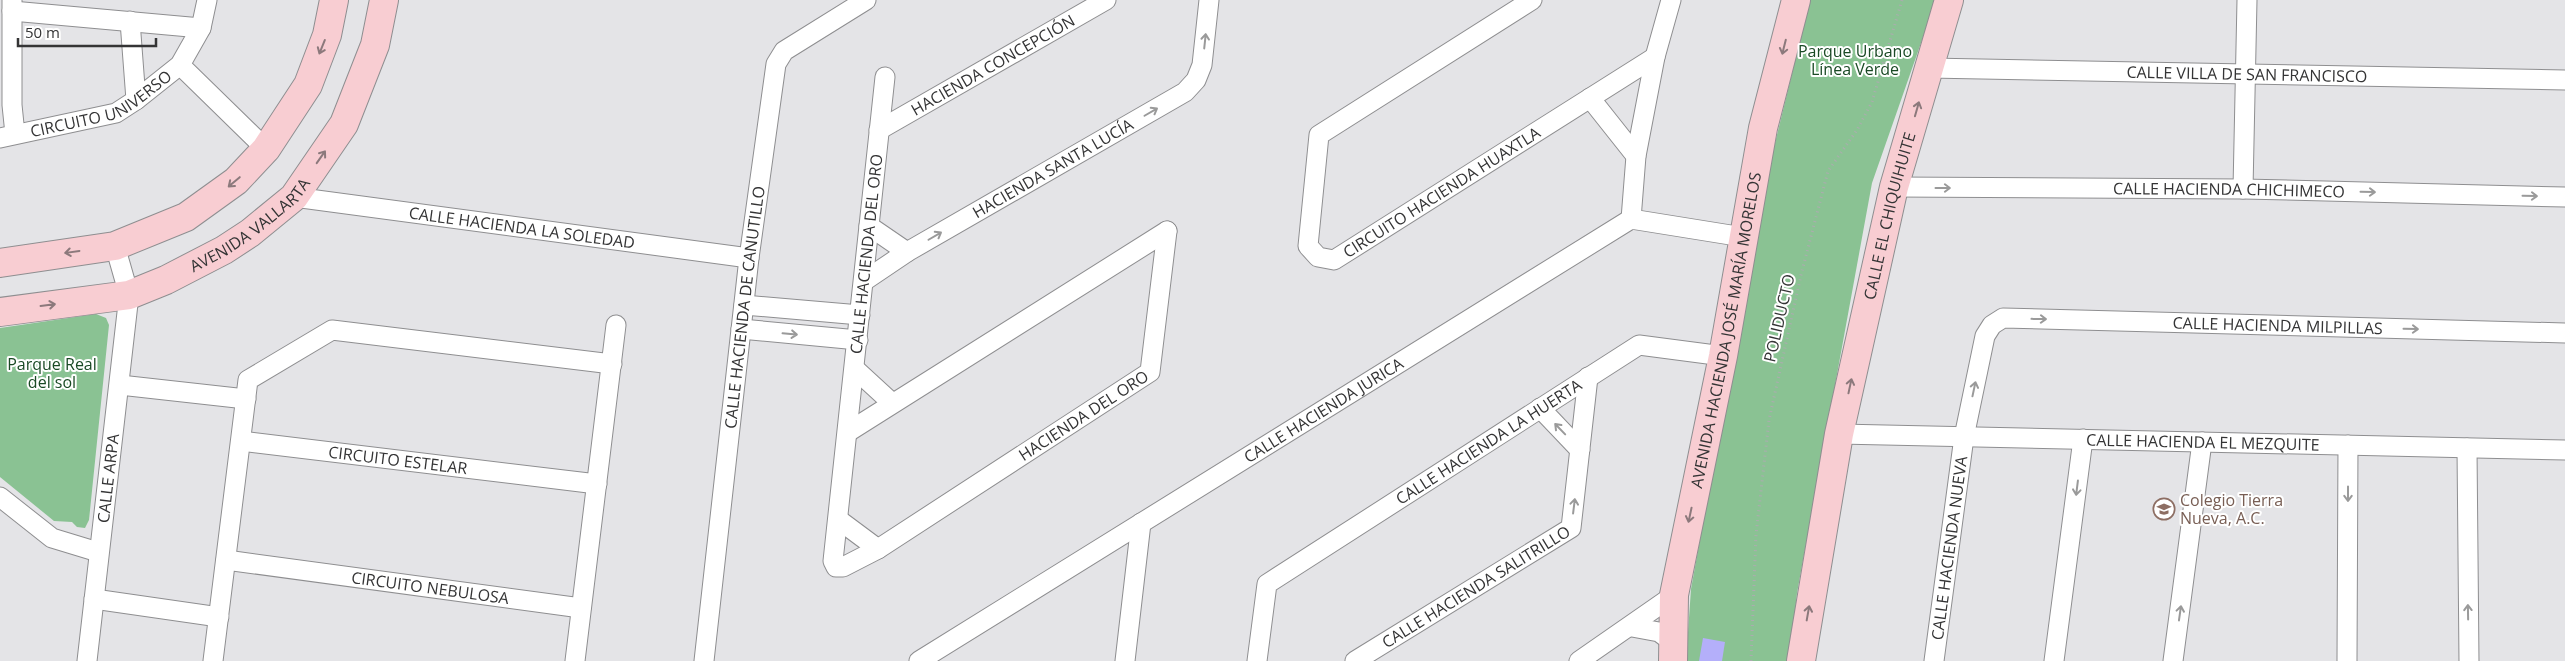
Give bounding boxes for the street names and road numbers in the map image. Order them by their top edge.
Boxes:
street label: HACIENDA CONCEPCIÓN [907,9,1079,121]
street label: CALLE VILLA DE SAN FRANCISCO [2126,61,2368,87]
street label: CIRCUITO UNIVERSO [28,65,176,142]
street label: HACIENDA SANTA LUCÍA [968,113,1138,223]
street label: CIRCUITO HACIENDA HUAXTLA [1339,121,1545,263]
street label: CALLE EL CHIQUIHUITE [1858,129,1921,302]
street label: CALLE HACIENDA DEL ORO [845,153,887,355]
street label: AVENIDA HACIENDA JOSÉ MARÍA MORELOS [1685,170,1766,490]
street label: AVENIDA VALLARTA [186,173,315,277]
street label: CALLE HACIENDA CHICHIMECO [2113,177,2345,203]
street label: CALLE HACIENDA DE CANUTILLO [719,185,770,430]
street label: CALLE HACIENDA LA SOLEDAD [408,202,636,254]
street label: POLIDUCTO [1758,272,1800,364]
street label: CALLE HACIENDA MILPILLAS [2172,312,2383,339]
street label: CALLE HACIENDA JURICA [1240,352,1408,468]
street label: HACIENDA DEL ORO [1014,365,1153,466]
street label: CALLE HACIENDA LA HUERTA [1391,373,1587,510]
street label: CALLE HACIENDA EL MEZQUITE [2086,428,2320,456]
street label: CALLE ARPA [92,432,124,524]
street label: CIRCUITO ESTELAR [327,441,469,479]
street label: CALLE HACIENDA NUEVA [1926,454,1972,641]
street label: CALLE HACIENDA SALITRILLO [1378,520,1574,653]
street label: CIRCUITO NEBULOSA [350,566,511,609]

